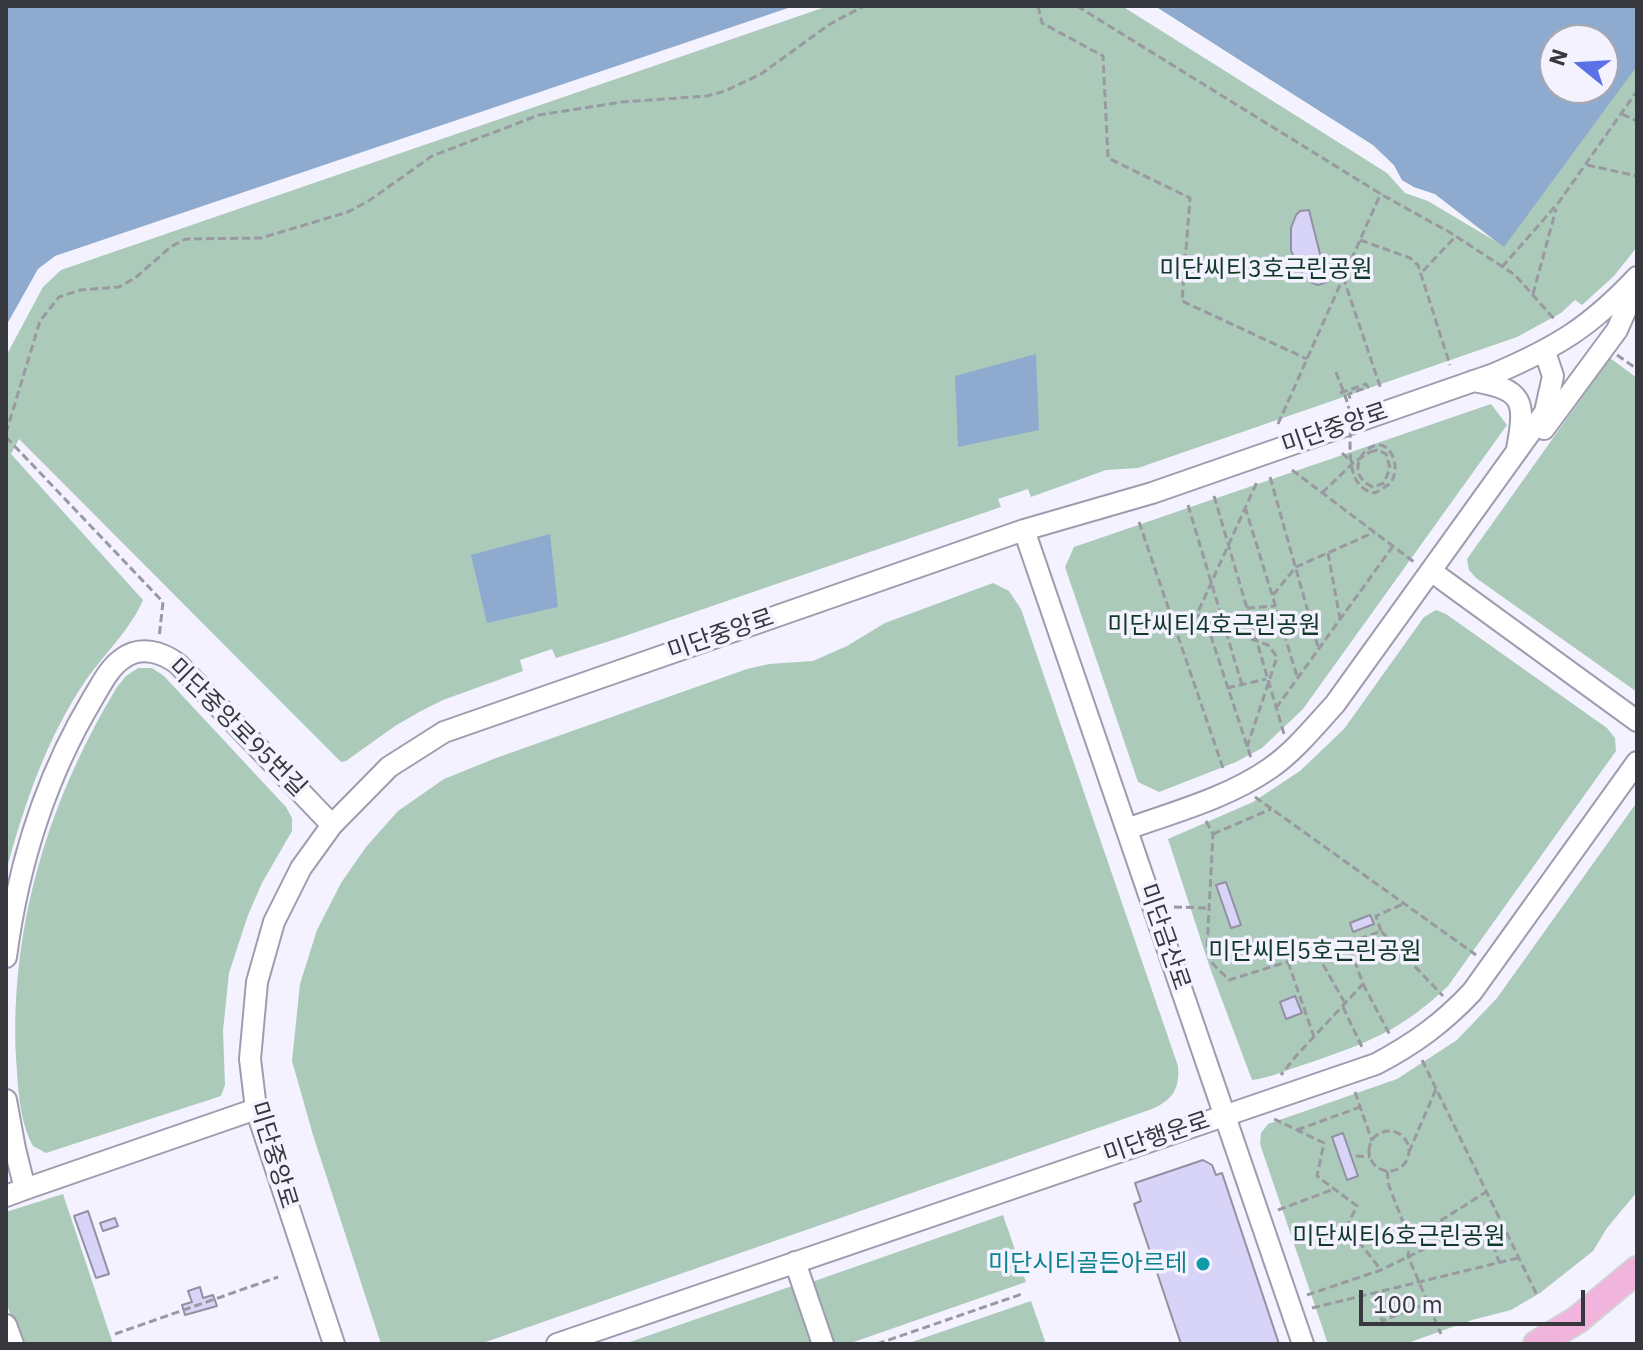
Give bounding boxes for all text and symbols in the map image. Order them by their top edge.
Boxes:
north arrow [1539,24,1619,104]
text: N [1541,45,1574,69]
park label: 미단씨티3호근린공원 [1159,256,1373,284]
street label: 미단중앙로 [1278,397,1392,461]
street label: 미단중앙로 [664,603,778,667]
park label: 미단씨티4호근린공원 [1107,612,1321,640]
street label: 미단중앙로95번길 [162,653,312,803]
street label: 미단금산로 [1132,880,1196,994]
park label: 미단씨티5호근린공원 [1208,938,1422,966]
street label: 미단중앙로 [243,1098,303,1212]
street label: 미단행운로 [1100,1106,1214,1170]
park label: 미단씨티6호근린공원 [1292,1223,1506,1251]
place label: 미단시티골든아르테 [988,1250,1187,1278]
marker: 미단시티골든아르테 [1194,1255,1212,1273]
scale bar [1363,1274,1589,1324]
text: 100 m [1373,1288,1443,1320]

